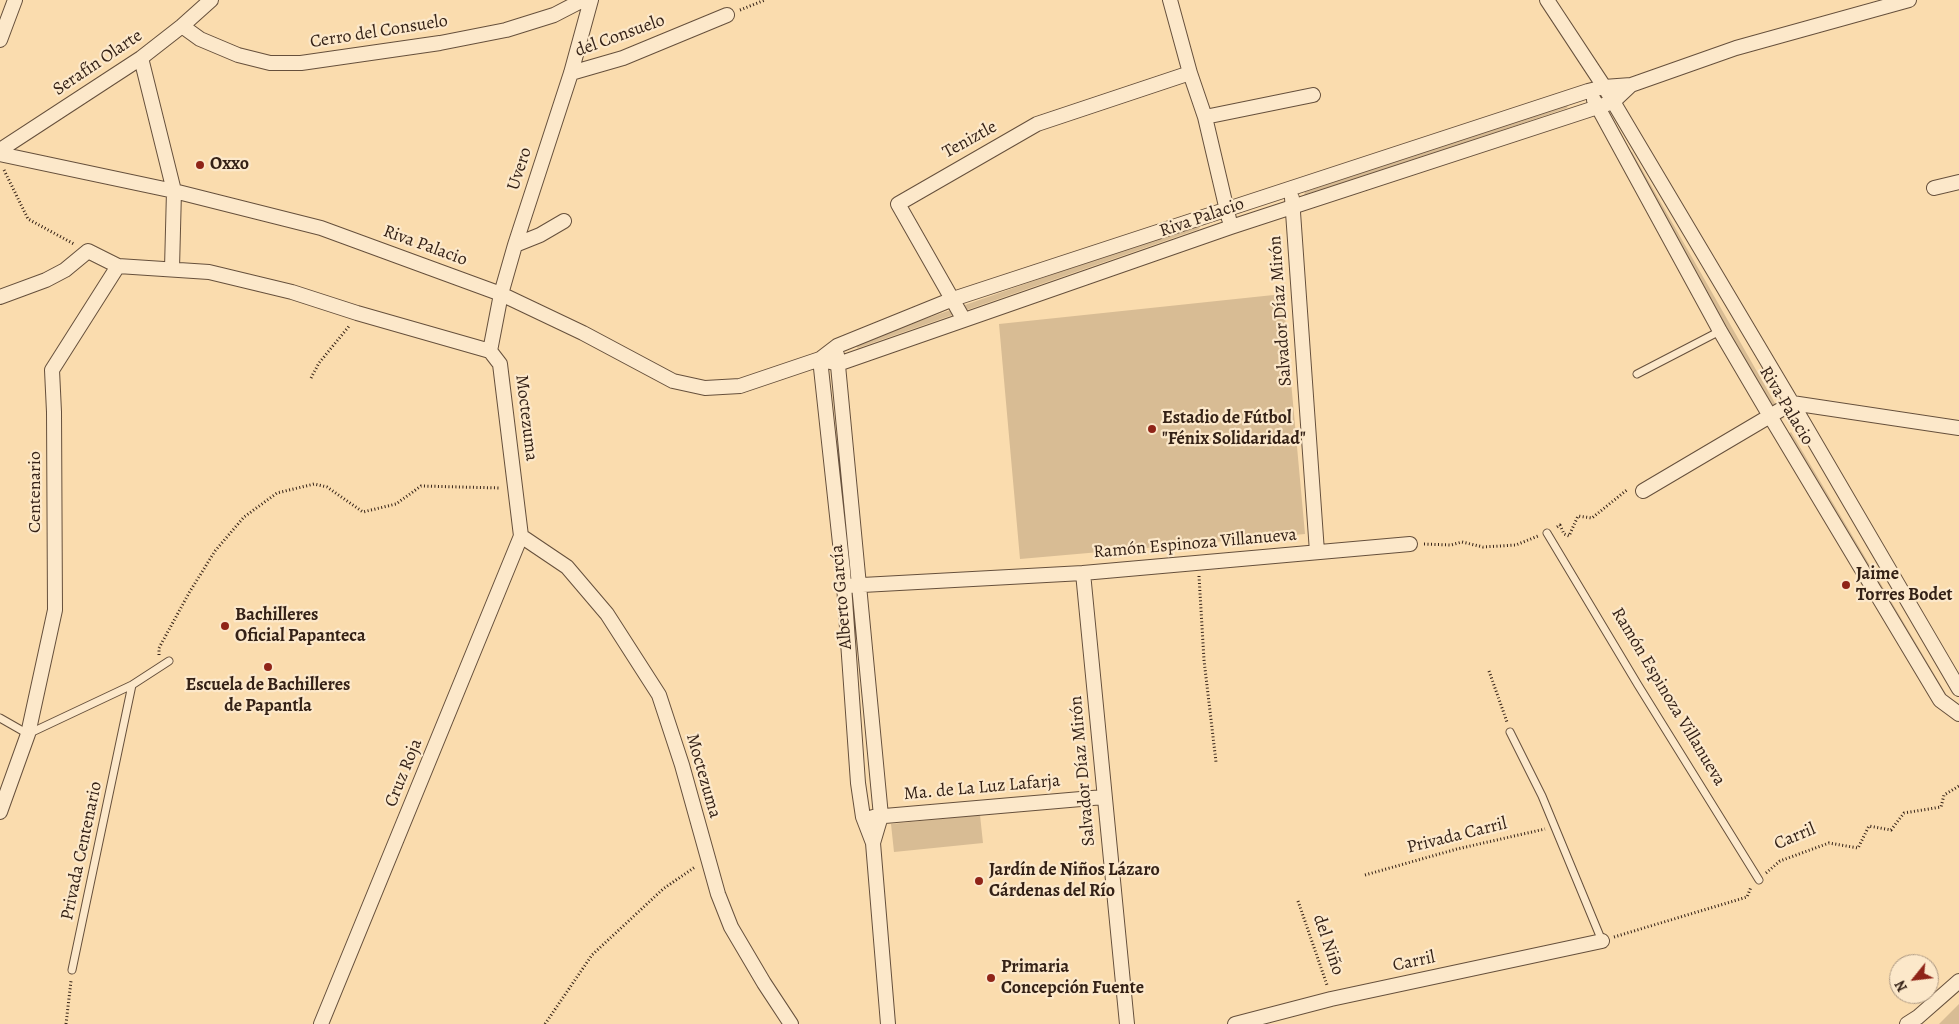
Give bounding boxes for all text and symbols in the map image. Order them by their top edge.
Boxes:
street label: Cerro del Consuelo [309,10,449,54]
street label: del Consuelo [572,10,668,62]
street label: Serafín Olarte [49,25,147,101]
street label: Teniztle [939,116,1001,164]
street label: Uvero [503,145,537,193]
place label: Oxxo [210,154,249,176]
marker: Oxxo [194,159,206,171]
street label: Riva Palacio [1157,193,1247,243]
street label: Riva Palacio [380,221,470,271]
street label: Salvador Díaz Mirón [1265,235,1297,387]
street label: Riva Palacio [1754,363,1818,449]
street label: Moctezuma [510,374,542,462]
place label: Estadio de Fútbol "Fénix Solidaridad" [1162,408,1306,450]
marker: Estadio de Fútbol "Fénix Solidaridad" [1146,423,1158,435]
street label: Centenario [25,451,47,533]
street label: Ramón Espinoza Villanueva [1092,524,1298,564]
street label: Alberto García [827,544,857,650]
place label: Jaime Torres Bodet [1856,564,1952,606]
marker: Jaime Torres Bodet [1840,579,1852,591]
street label: Ramón Espinoza Villanueva [1606,604,1730,790]
place label: Bachilleres Oficial Papanteca [235,605,366,648]
marker: Bachilleres Oficial Papanteca [219,620,231,632]
marker: Escuela de Bachilleres de Papantla [262,661,274,673]
place label: Escuela de Bachilleres de Papantla [186,675,350,718]
street label: Salvador Díaz Mirón [1066,695,1100,847]
street label: Moctezuma [681,731,725,821]
street label: Cruz Roja [381,736,427,810]
street label: Ma. de La Luz Lafarja [903,770,1061,806]
street label: Privada Centenario [57,780,107,922]
street label: Privada Carril [1405,813,1509,859]
street label: Carril [1771,819,1819,855]
place label: Jardín de Niños Lázaro Cárdenas del Río [989,860,1160,902]
marker: Jardín de Niños Lázaro Cárdenas del Río [973,875,985,887]
street label: del Niño [1308,912,1348,978]
street label: Carril [1391,947,1437,977]
north arrow [1889,954,1939,1004]
place label: Primaria Concepción Fuente [1001,957,1144,1000]
marker: Primaria Concepción Fuente [985,972,997,984]
text: N [1891,977,1912,995]

